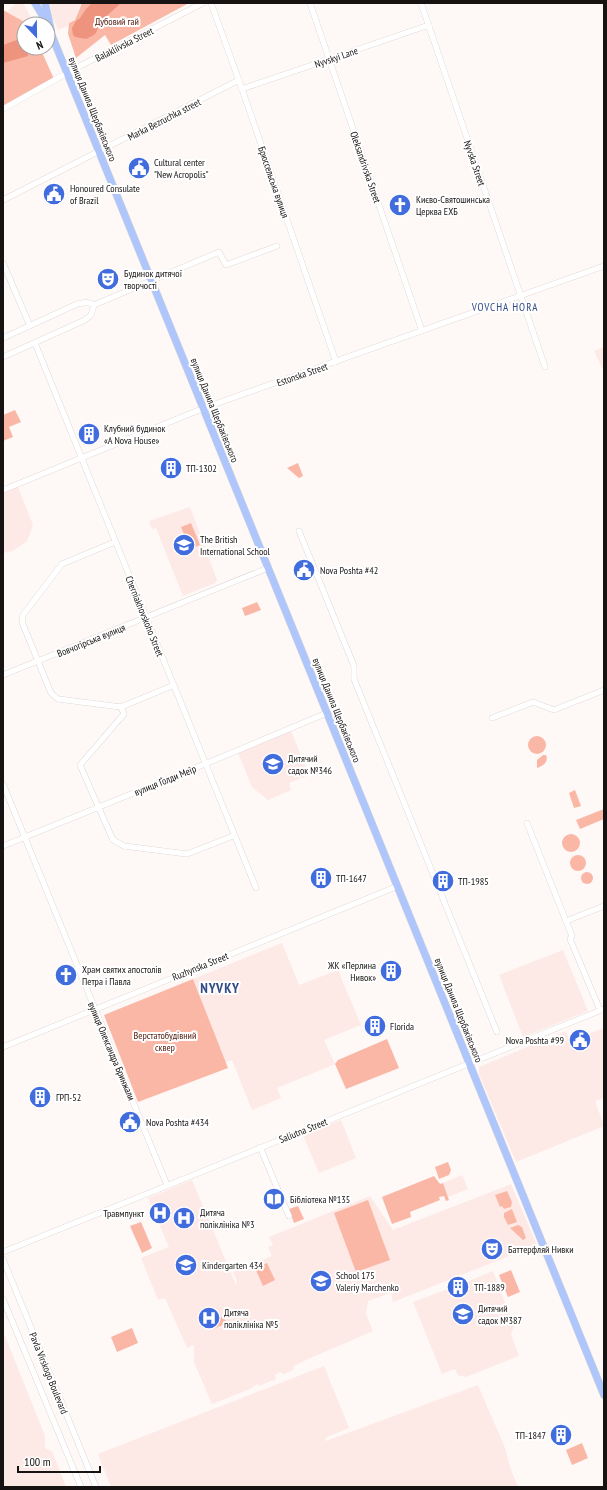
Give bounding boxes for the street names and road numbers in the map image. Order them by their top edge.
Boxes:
street label: Balakliivska Street [93,24,156,65]
street label: Nyvskyi Lane [313,44,360,71]
street label: вулиця Данила Щербаківського [66,55,119,163]
street label: Marka Bezruchka street [125,95,203,143]
street label: Oleksandrivska Street [347,130,384,205]
street label: Nyvska Street [461,139,488,188]
street label: Брюссельська вулиця [255,145,292,220]
street label: вулиця Данила Щербаківського [188,356,241,464]
street label: Estonska Street [275,360,330,389]
street label: Cherniakhovskoho Street [122,574,167,659]
street label: Вовчогірська вулиця [55,621,127,660]
street label: вулиця Данила Щербаківського [310,656,363,764]
street label: вулиця Ґолди Меїр [132,762,198,799]
street label: Ruzhynska Street [170,949,230,984]
street label: вулиця Данила Щербаківського [432,956,485,1064]
street label: вулиця Олександра Бринжали [85,1000,138,1102]
street label: Saliutna Street [277,1115,330,1146]
street label: Pavla Virskogo Boulevard [26,1331,71,1416]

